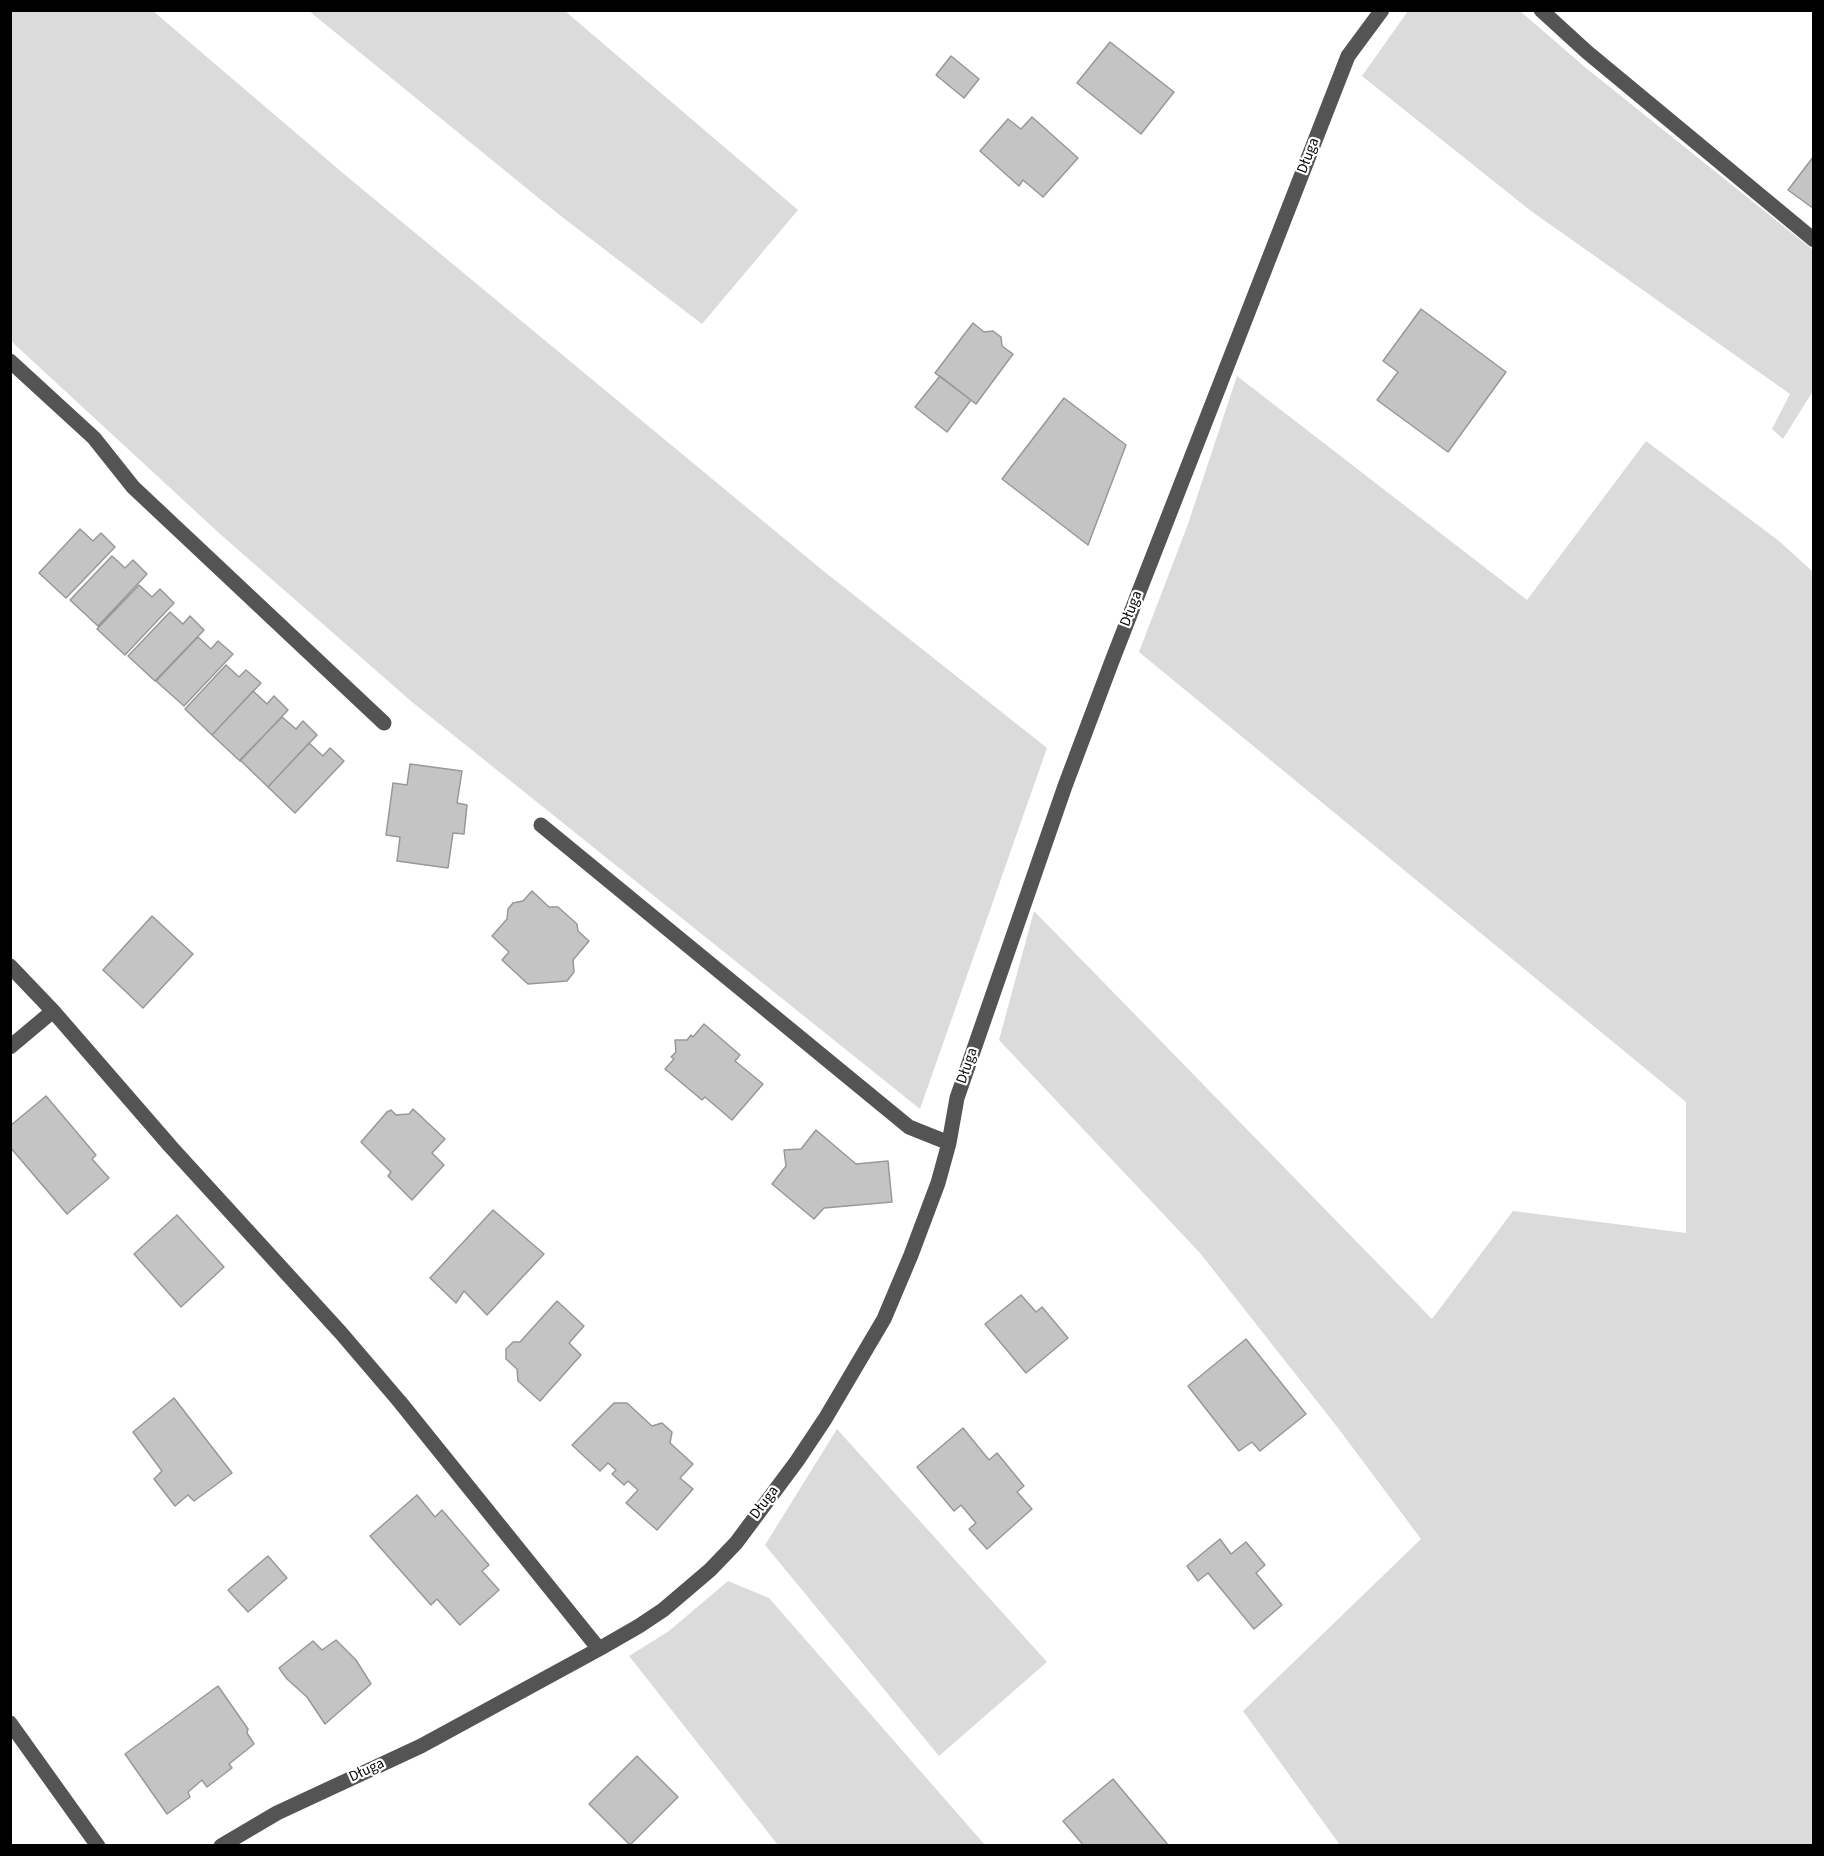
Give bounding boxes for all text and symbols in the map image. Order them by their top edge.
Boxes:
street label: Długa [1294,136,1324,176]
street label: Długa [1117,589,1147,629]
street label: Długa [954,1046,982,1086]
street label: Długa [747,1483,783,1523]
street label: Długa [347,1755,387,1787]

